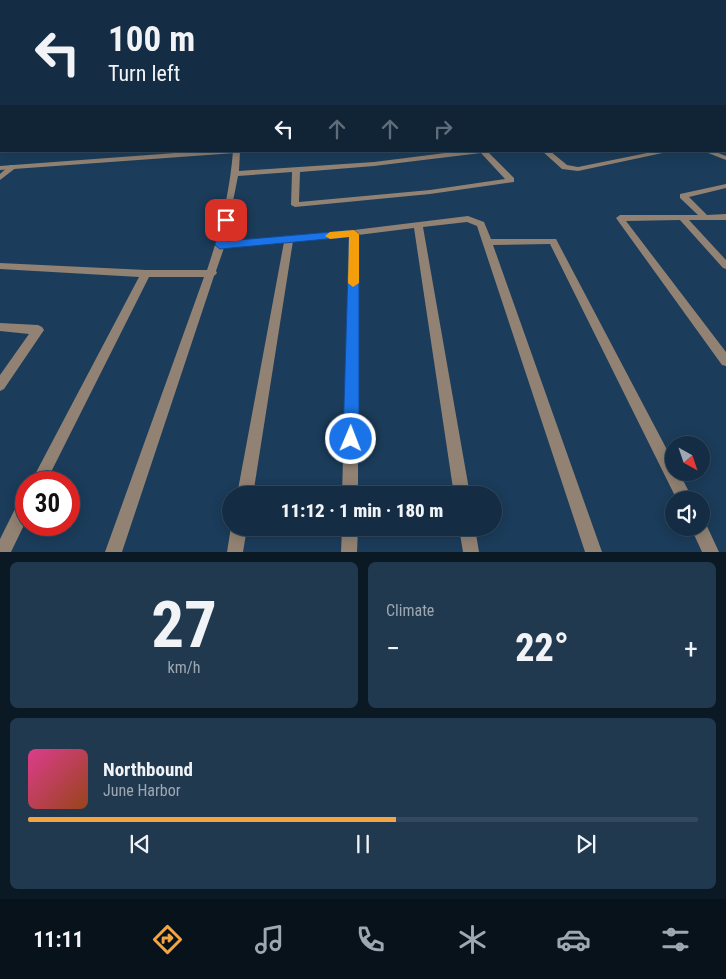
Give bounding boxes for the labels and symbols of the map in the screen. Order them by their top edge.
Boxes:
pin [205,199,247,241]
position arrow [324,412,376,464]
north arrow [665,436,710,481]
speed limit sign: 30 [15,471,80,536]

